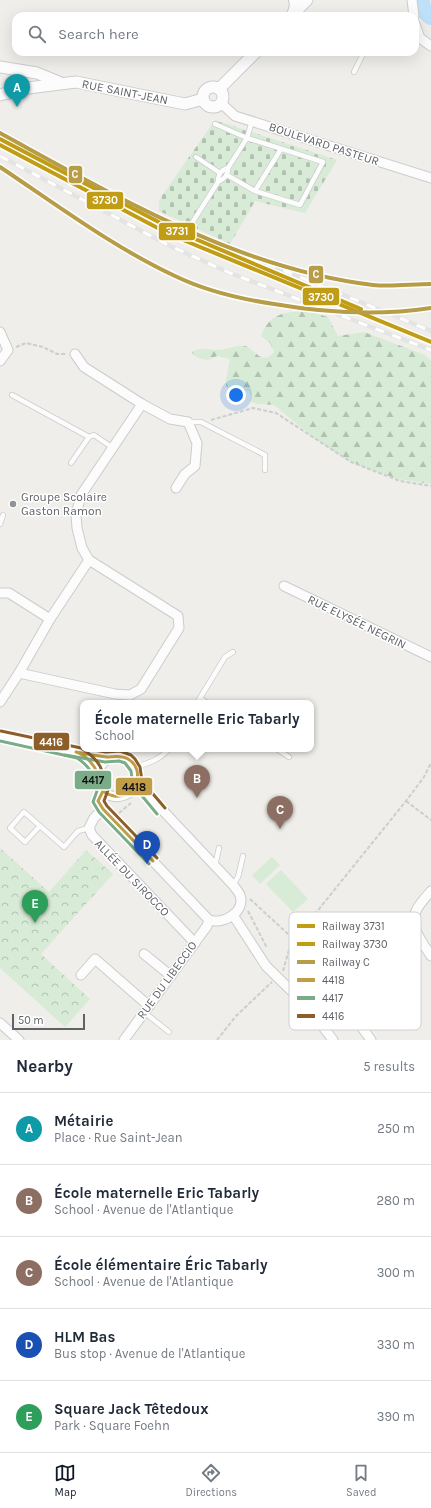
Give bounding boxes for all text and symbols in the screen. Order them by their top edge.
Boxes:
search box [12,12,419,56]
icon: search [26,23,48,45]
text: Search here [58,25,139,43]
pin: A [4,74,30,107]
street label: RUE SAINT-JEAN [81,77,169,107]
street label: BOULEVARD PASTEUR [267,120,381,168]
line badge: C [68,165,83,184]
text: C [72,168,79,181]
line badge: 3730 [86,191,124,210]
text: 3730 [92,194,118,207]
line badge: 3731 [158,222,196,241]
text: 3731 [165,225,189,238]
line badge: C [308,265,324,284]
text: C [313,268,320,281]
line badge: 3730 [302,287,340,306]
text: 3730 [308,291,334,304]
your location [226,385,246,405]
place label: Groupe Scolaire Gaston Ramon [21,490,107,518]
marker: Groupe Scolaire Gaston Ramon [8,499,18,509]
street label: RUE ELYSÉE NEGRIN [306,591,409,652]
popup [80,700,314,752]
text: École maternelle Eric Tabarly [94,710,300,728]
text: School [94,728,135,743]
line badge: 4416 [33,732,70,751]
text: 4416 [39,736,63,749]
pin: B [184,765,210,798]
line badge: 4417 [74,770,112,790]
text: 4417 [82,774,105,787]
line badge: 4418 [115,777,153,796]
text: 4418 [122,781,146,794]
pin: C [267,796,293,829]
pin: D [134,831,160,864]
street label: ALLÉE DU SIROCCO [92,837,172,919]
pin: E [22,890,48,923]
legend [289,912,421,1030]
text: Railway 3731 [322,920,385,933]
street label: RUE DU LIBECCIO [134,938,200,1021]
text: Railway 3730 [322,938,388,951]
text: Railway C [322,956,370,969]
text: 4418 [322,974,345,987]
text: 4417 [322,992,343,1005]
text: 4416 [322,1010,344,1023]
scale bar [12,1012,85,1031]
text: 50 m [18,1014,44,1027]
text: Nearby [16,1056,73,1076]
text: 5 results [363,1059,415,1074]
text: Métairie [54,1112,113,1130]
text: A [25,1121,33,1136]
text: 250 m [377,1121,415,1136]
text: Place · Rue Saint-Jean [54,1130,183,1145]
text: École maternelle Eric Tabarly [54,1184,259,1202]
text: B [25,1193,33,1208]
text: 280 m [377,1193,415,1208]
text: School · Avenue de l'Atlantique [54,1202,233,1217]
text: École élémentaire Éric Tabarly [54,1256,267,1274]
text: C [25,1265,33,1280]
text: 300 m [377,1265,415,1280]
text: School · Avenue de l'Atlantique [54,1274,233,1289]
text: HLM Bas [54,1328,115,1346]
text: D [25,1337,33,1352]
text: 330 m [377,1337,415,1352]
text: Bus stop · Avenue de l'Atlantique [54,1346,245,1361]
text: Square Jack Têtedoux [54,1400,209,1418]
text: E [25,1409,33,1424]
text: 390 m [377,1409,415,1424]
text: Park · Square Foehn [54,1418,170,1433]
tab: Map [54,1462,76,1499]
tab: Directions [185,1462,237,1499]
tab: Saved [346,1462,377,1499]

